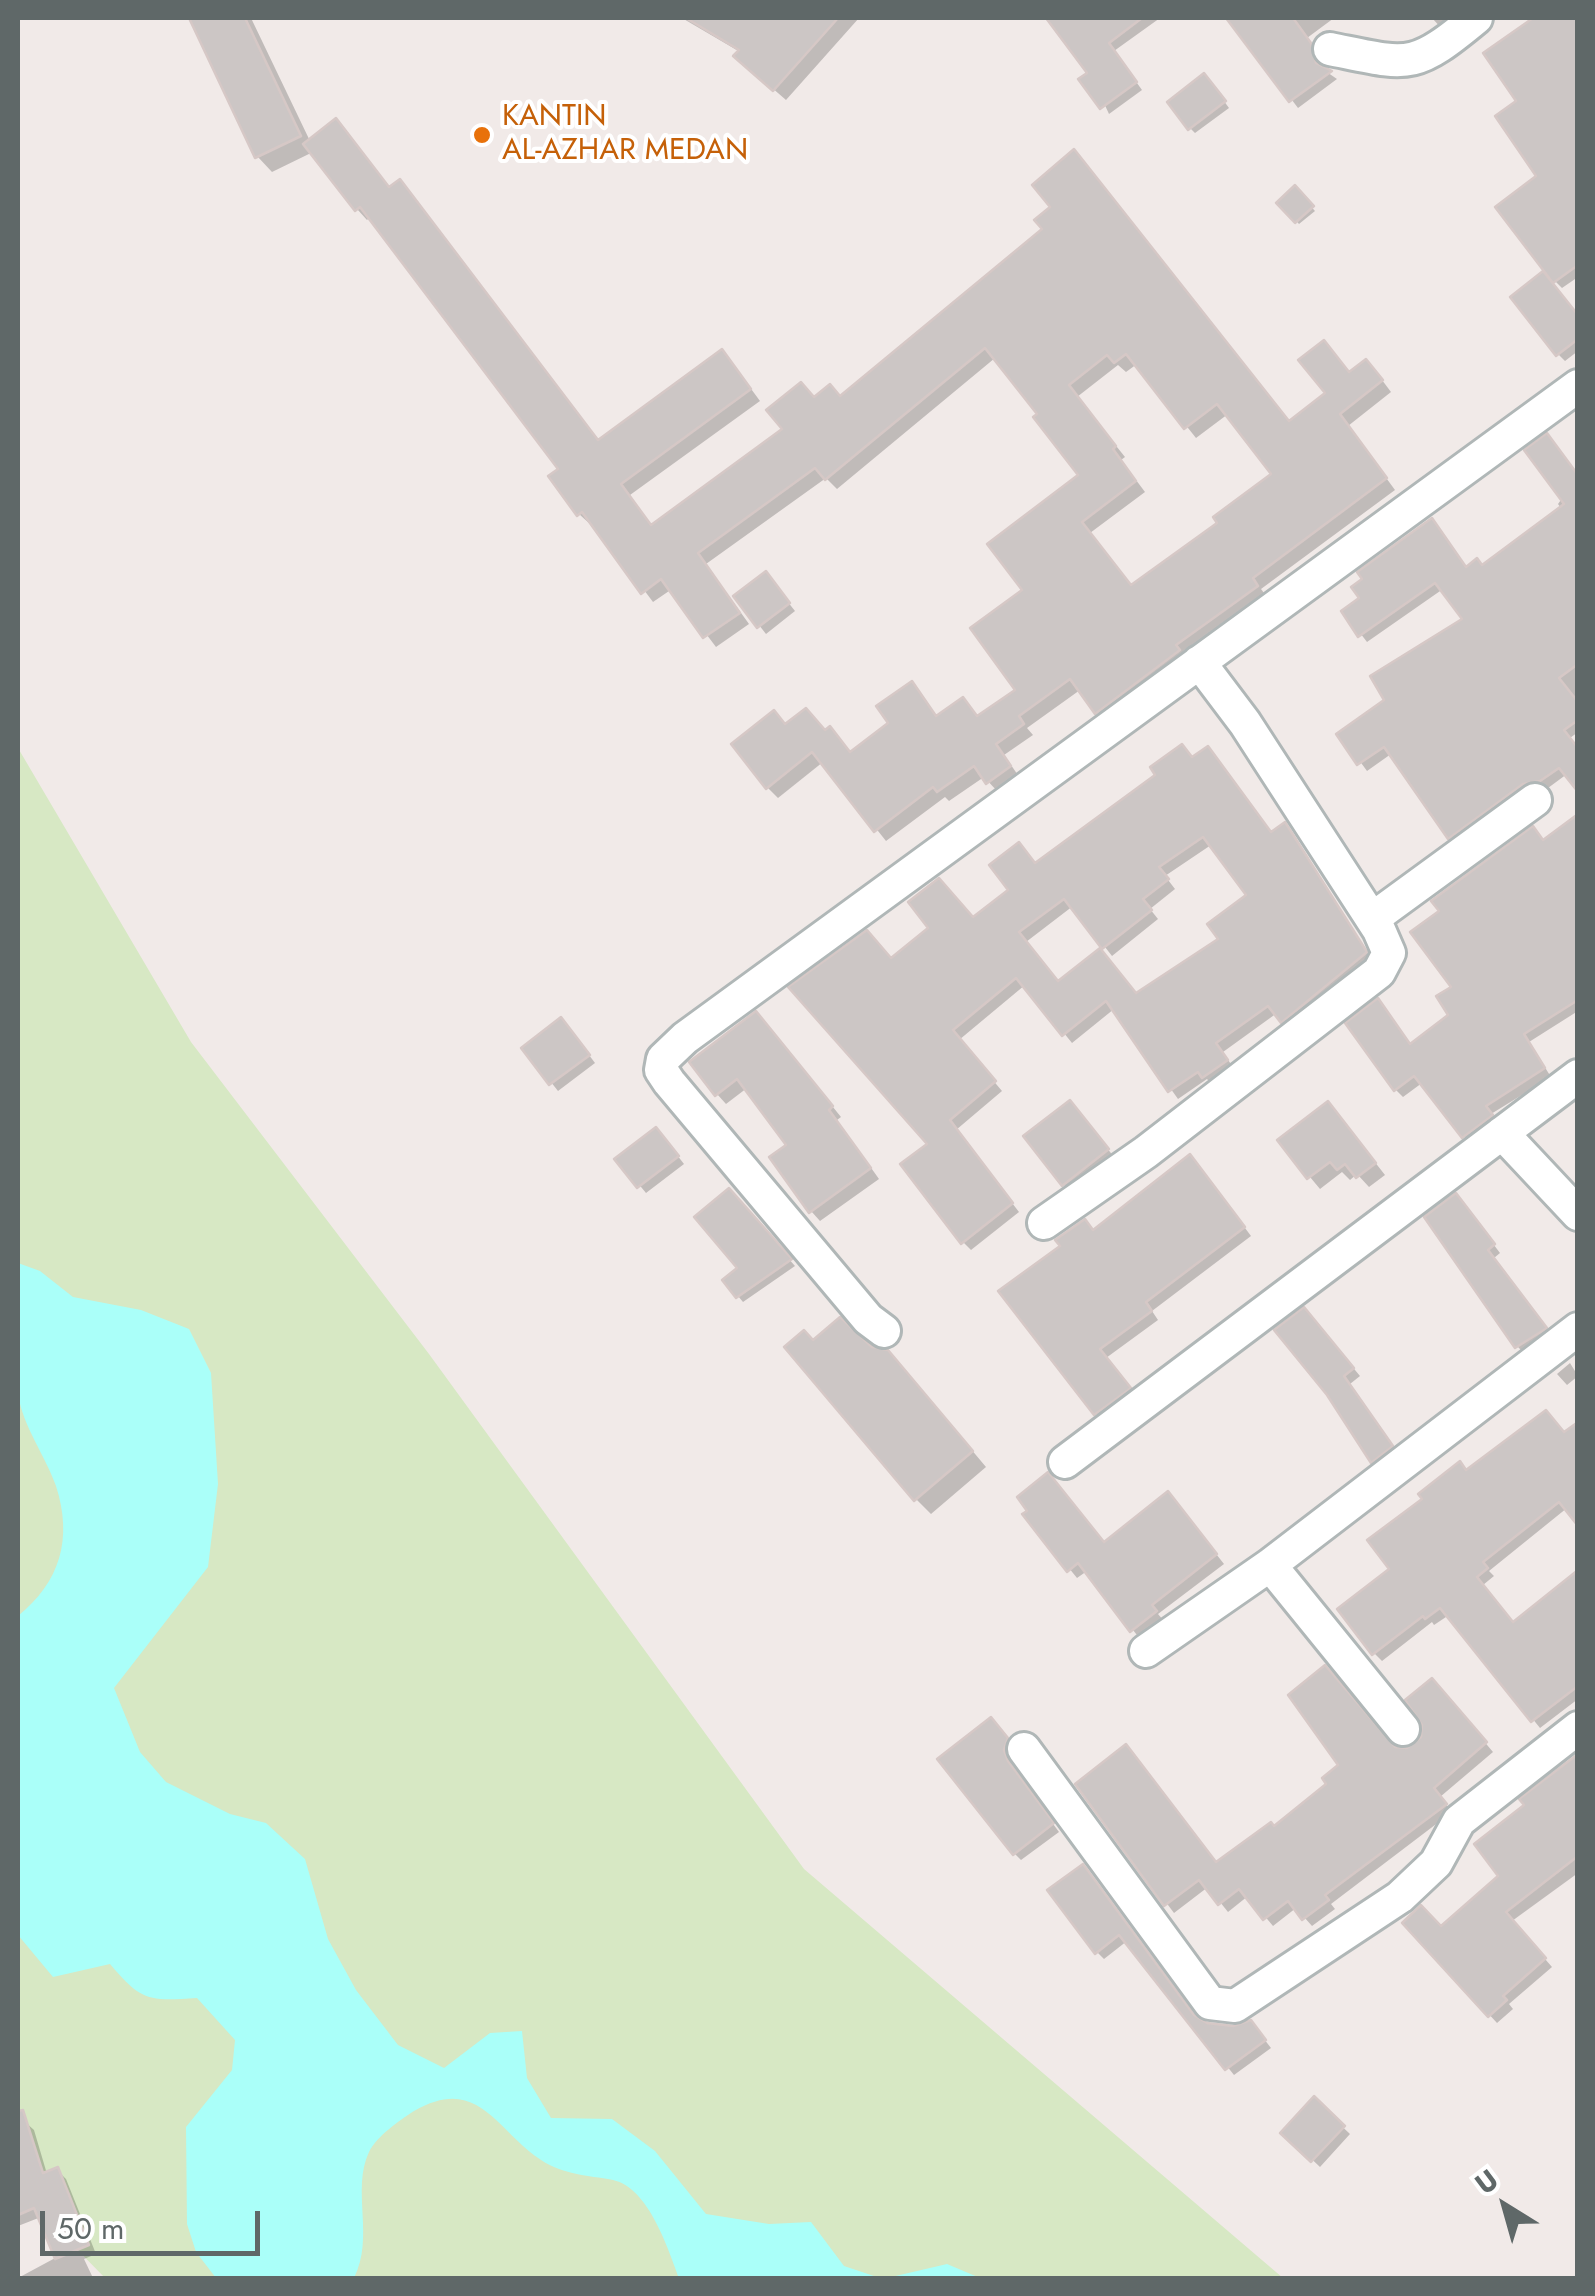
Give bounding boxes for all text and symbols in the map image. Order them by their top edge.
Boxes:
place label: KANTIN AL-AZHAR MEDAN [502,100,748,170]
marker: KANTIN AL-AZHAR MEDAN [471,124,493,146]
north arrow [1455,2156,1555,2256]
text: U [1466,2159,1507,2204]
scale bar [45,2191,265,2253]
text: 50 m [57,2207,124,2250]

